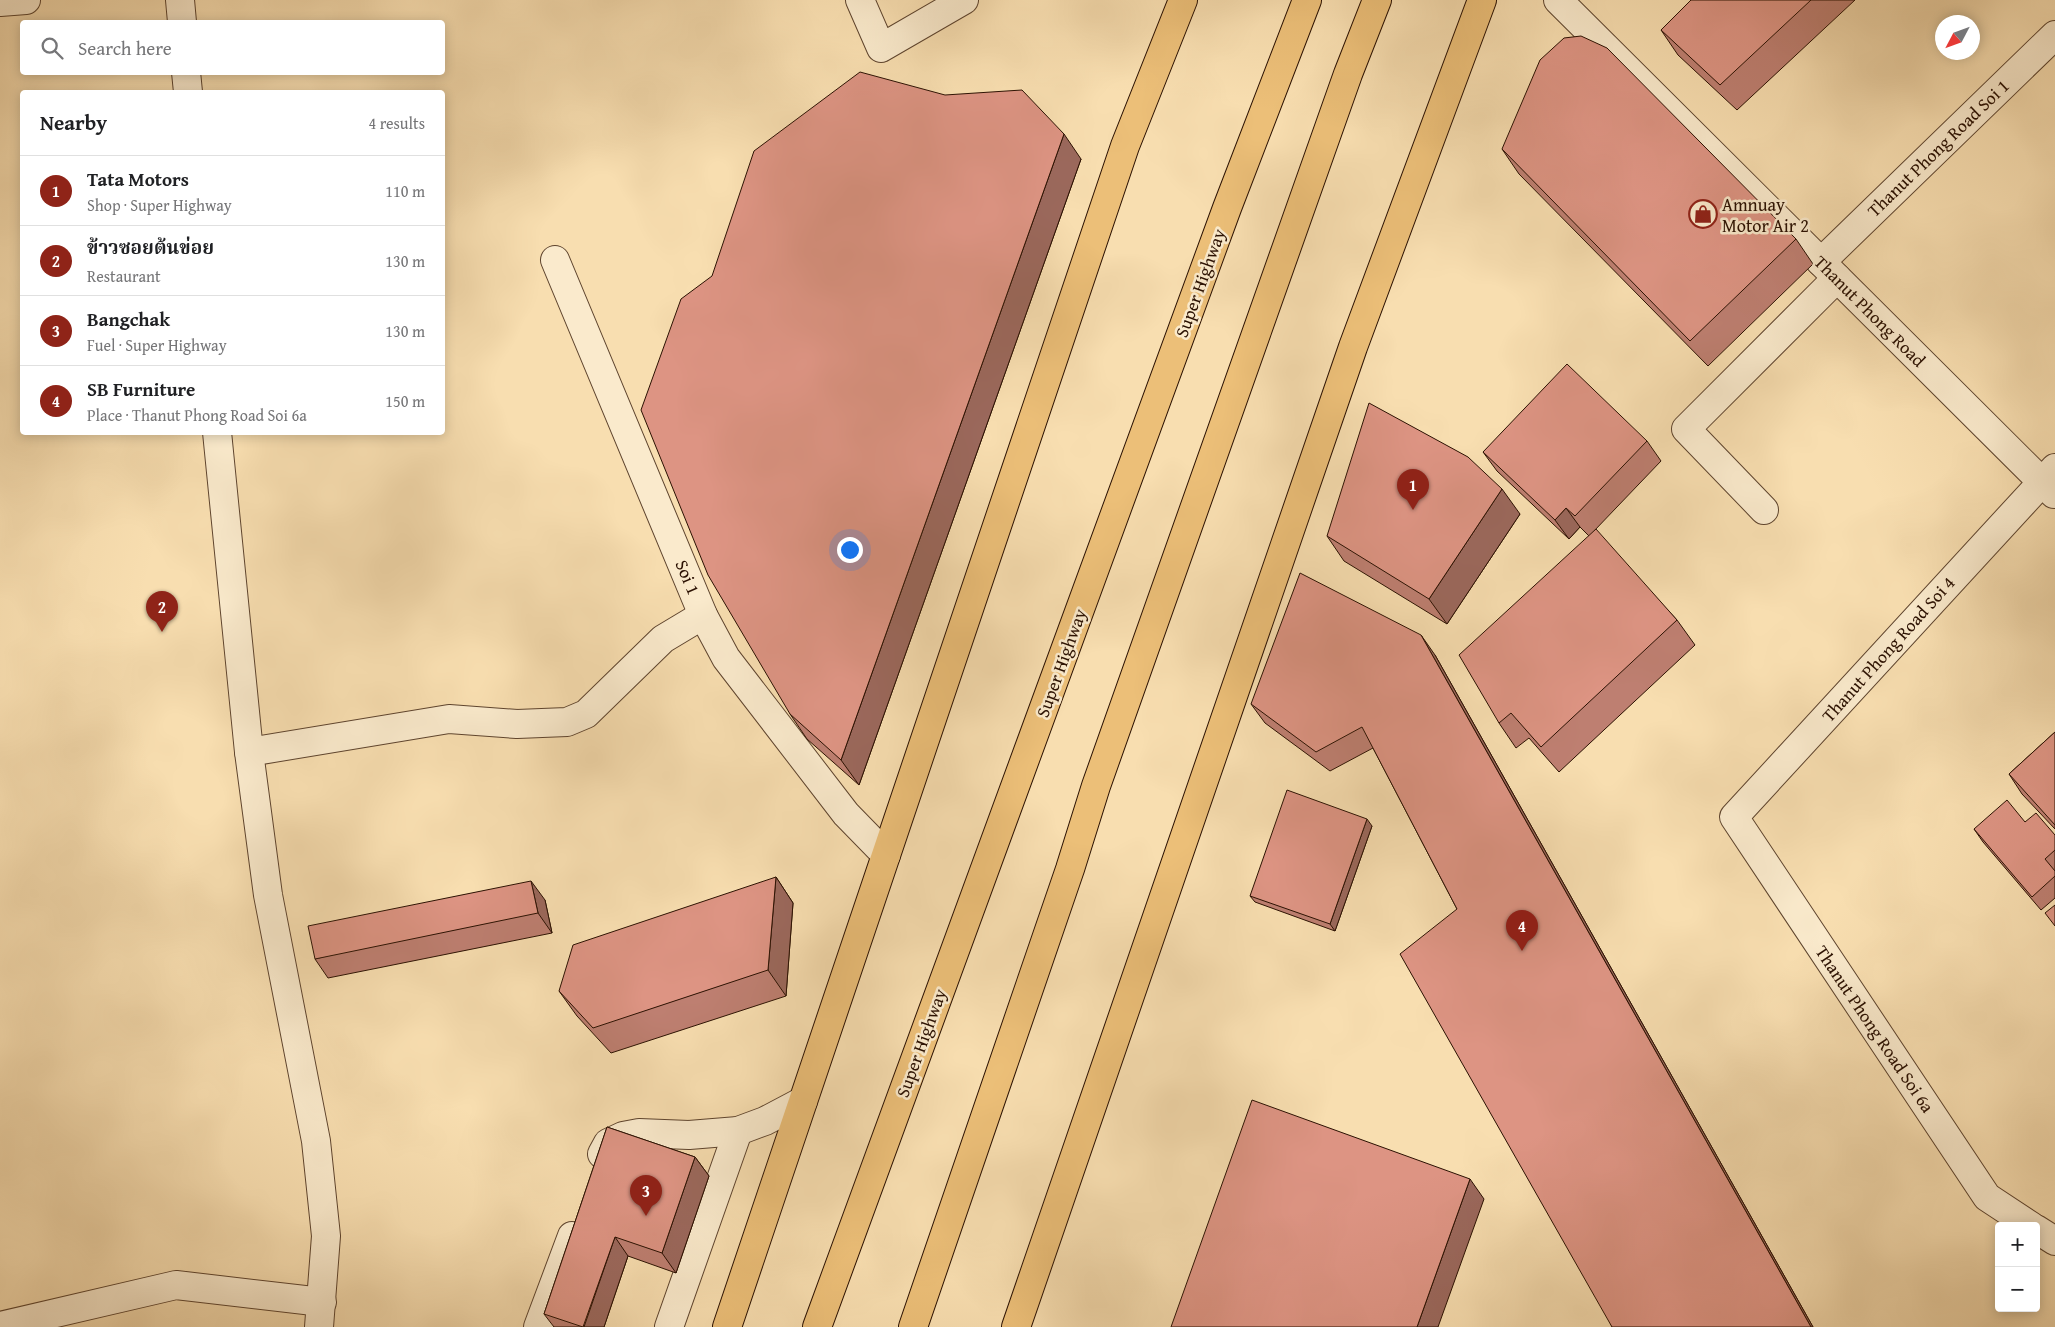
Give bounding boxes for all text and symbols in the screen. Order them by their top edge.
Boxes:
north arrow [1935,15,1980,60]
search box [20,20,445,75]
icon: search [38,34,66,62]
text: Search here [78,34,172,62]
street label: Thanut Phong Road Soi 1 [1861,73,2015,223]
text: Nearby [40,107,107,138]
text: 4 results [368,111,425,135]
text: Tata Motors [87,165,189,193]
text: 1 [52,179,60,203]
text: 110 m [385,179,425,203]
place label: Amnuay Motor Air 2 [1722,191,1809,239]
text: Shop · Super Highway [87,193,232,217]
shop icon: Amnuay Motor Air 2 [1688,199,1718,229]
street label: Super Highway [1168,225,1232,341]
text: ข้าวซอยต้นข่อย [87,233,214,261]
text: 2 [52,249,60,273]
text: 130 m [385,249,425,273]
street label: Thanut Phong Road [1808,249,1932,373]
text: Restaurant [87,264,161,288]
text: Bangchak [87,305,170,333]
text: 3 [52,319,60,343]
text: 130 m [385,319,425,343]
text: Fuel · Super Highway [87,333,227,357]
text: SB Furniture [87,375,195,403]
text: 4 [52,389,60,413]
text: 150 m [385,389,425,413]
text: Place · Thanut Phong Road Soi 6a [87,403,307,427]
pin: 1 [1397,469,1429,510]
your location [837,537,863,563]
street label: Soi 1 [669,555,707,599]
street label: Thanut Phong Road Soi 4 [1815,570,1961,728]
pin: 2 [146,591,178,632]
street label: Super Highway [1029,605,1093,721]
pin: 4 [1506,910,1538,951]
street label: Thanut Phong Road Soi 6a [1809,940,1941,1118]
street label: Super Highway [889,985,953,1101]
pin: 3 [630,1175,662,1216]
map controls [1995,1222,2040,1312]
button: + [1995,1222,2040,1267]
button: − [1995,1267,2040,1312]

